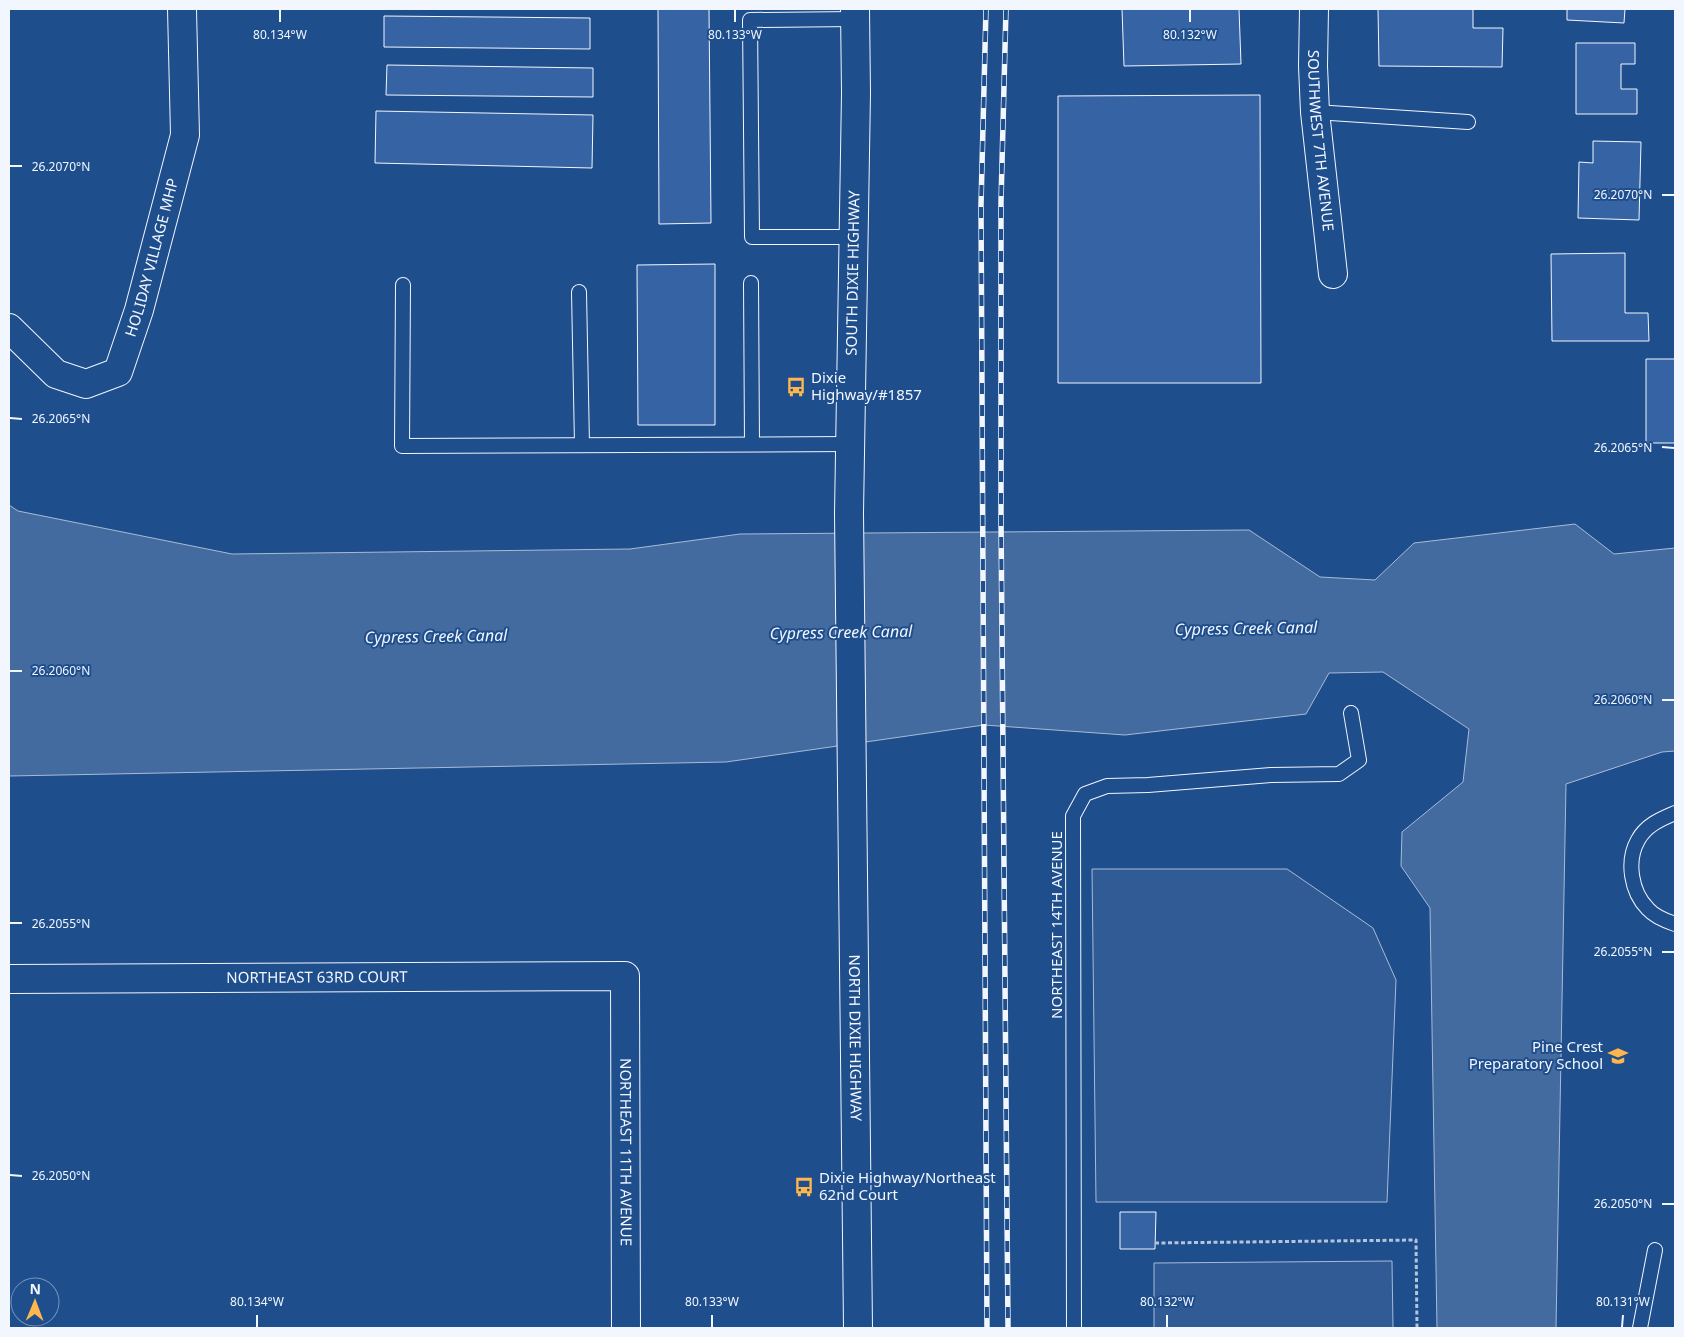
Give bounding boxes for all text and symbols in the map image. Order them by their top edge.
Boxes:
text: 80.134°W [253,26,307,43]
text: 80.133°W [708,26,762,43]
text: 80.132°W [1163,26,1217,43]
street label: SOUTHWEST 7TH AVENUE [1304,50,1339,232]
text: 26.2070°N [32,158,90,175]
street label: HOLIDAY VILLAGE MHP [120,176,182,339]
text: 26.2070°N [1594,186,1652,203]
street label: SOUTH DIXIE HIGHWAY [841,190,863,356]
place label: Dixie Highway/#1857 [811,367,922,404]
bus stop icon: Dixie Highway/#1857 [785,376,807,398]
text: 26.2065°N [32,410,90,427]
text: 26.2065°N [1594,439,1652,456]
water label: Cypress Creek Canal [1175,616,1318,640]
water label: Cypress Creek Canal [770,620,913,644]
water label: Cypress Creek Canal [365,624,508,648]
text: 26.2060°N [32,662,90,679]
text: 26.2060°N [1594,691,1652,708]
street label: NORTHEAST 14TH AVENUE [1046,831,1066,1019]
text: 26.2055°N [32,915,90,932]
text: 26.2055°N [1594,943,1652,960]
street label: NORTH DIXIE HIGHWAY [845,954,867,1122]
street label: NORTHEAST 63RD COURT [226,966,408,987]
place label: Pine Crest Preparatory School [1469,1036,1604,1073]
school or university icon: Pine Crest Preparatory School [1607,1045,1629,1067]
street label: NORTHEAST 11TH AVENUE [616,1058,637,1246]
text: 26.2050°N [32,1167,90,1184]
place label: Dixie Highway/Northeast 62nd Court [819,1167,996,1204]
bus stop icon: Dixie Highway/Northeast 62nd Court [793,1176,815,1198]
text: 26.2050°N [1594,1195,1652,1212]
north arrow [10,1277,60,1327]
text: N [29,1279,41,1298]
text: 80.134°W [230,1293,284,1310]
text: 80.133°W [685,1293,739,1310]
text: 80.132°W [1140,1293,1194,1310]
text: 80.131°W [1596,1293,1650,1310]

